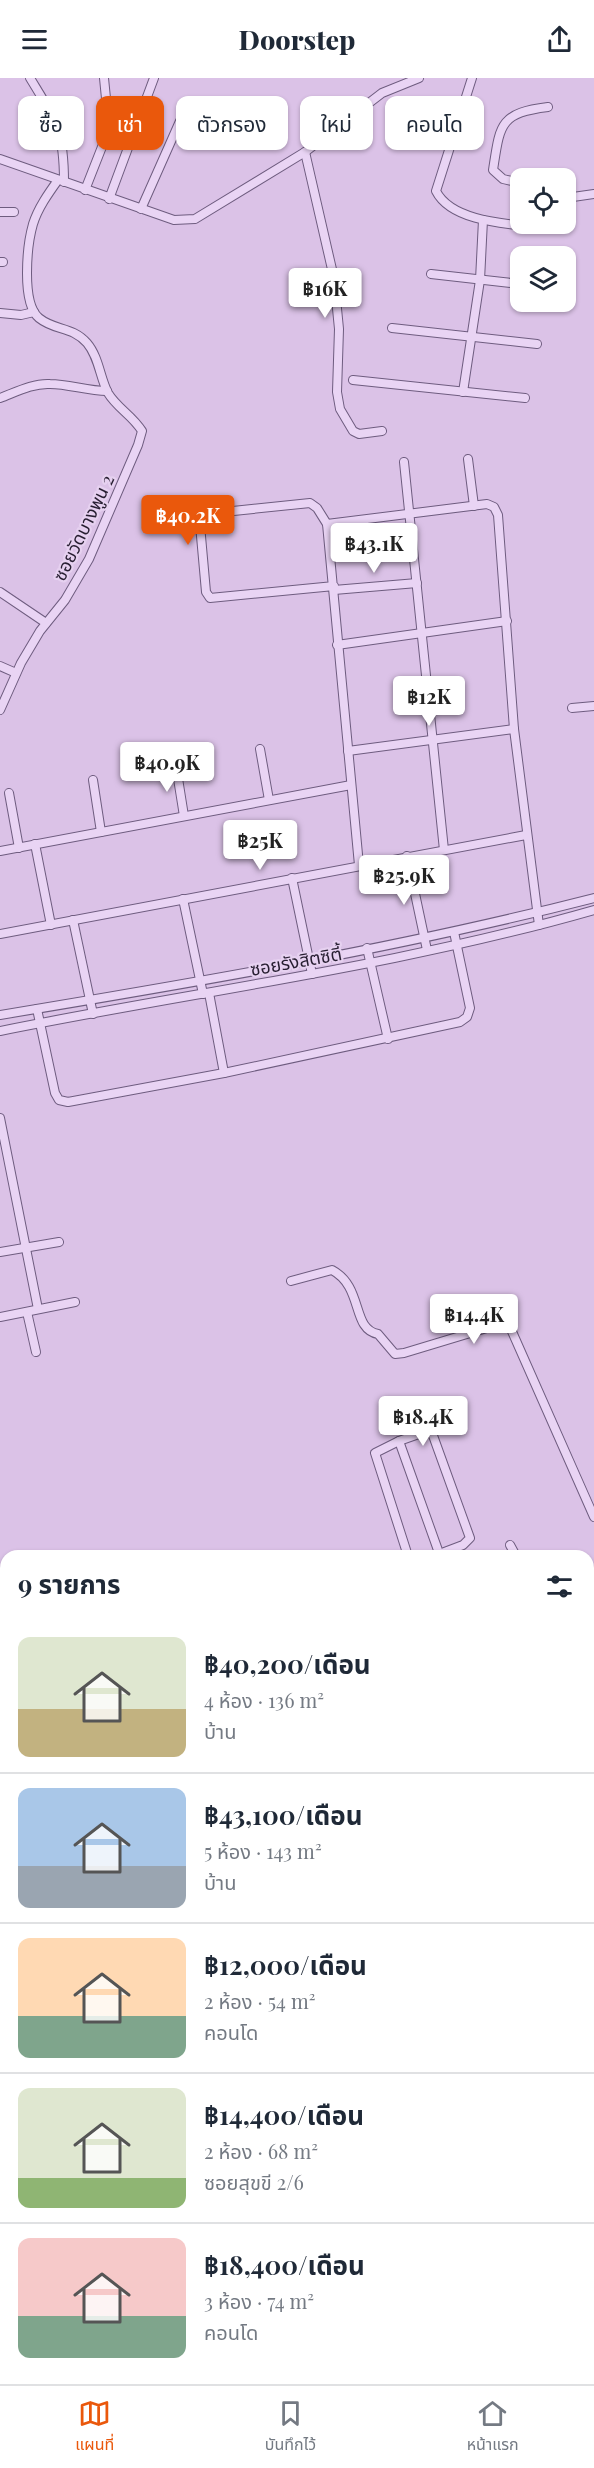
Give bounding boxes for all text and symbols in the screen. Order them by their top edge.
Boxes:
text: Doorstep [239,21,355,57]
icon: menu [18,23,51,56]
icon: share [543,23,576,56]
chip: ซื้อ [18,96,84,150]
chip: เช่า [96,96,164,150]
chip: ตัวกรอง [176,96,288,150]
chip: ใหม่ [300,96,373,150]
chip: คอนโด [385,96,484,150]
map controls [510,168,576,312]
button: locate [510,168,576,234]
button: layers [510,246,576,312]
pin: ฿16K [289,268,361,319]
text: ฿16K [303,274,347,301]
street label: ซอยวัดบางพูน 2 [47,470,120,585]
pin: ฿40.2K [139,495,237,546]
text: ฿40.2K [155,501,221,528]
pin: ฿43.1K [325,523,423,574]
text: ฿43.1K [345,529,403,556]
pin: ฿12K [393,676,465,727]
text: ฿12K [407,682,451,709]
pin: ฿40.9K [118,742,216,793]
text: ฿40.9K [134,748,200,775]
pin: ฿25K [224,820,296,871]
text: ฿25K [237,826,283,853]
pin: ฿25.9K [355,855,453,906]
text: ฿25.9K [373,861,435,888]
street label: ซอยรังสิตซิตี้ [248,941,344,981]
pin: ฿14.4K [425,1294,523,1345]
text: ฿14.4K [444,1300,504,1327]
pin: ฿18.4K [374,1396,472,1447]
text: ฿18.4K [393,1402,453,1429]
text: 9 รายการ [18,1566,120,1601]
icon: filters [543,1570,576,1603]
text: ฿40,200/เดือน [204,1646,371,1681]
icon: home [66,1661,138,1733]
text: 4 ห้อง · 136 m² [204,1686,324,1713]
text: บ้าน [204,1717,236,1744]
text: ฿43,100/เดือน [204,1797,363,1832]
icon: home [66,1812,138,1884]
text: 5 ห้อง · 143 m² [204,1837,322,1864]
text: บ้าน [204,1868,236,1895]
text: ฿12,000/เดือน [204,1947,367,1982]
icon: home [66,1962,138,2034]
text: 2 ห้อง · 54 m² [204,1987,315,2014]
text: คอนโด [204,2018,258,2045]
text: ฿14,400/เดือน [204,2097,364,2132]
icon: home [66,2112,138,2184]
text: 2 ห้อง · 68 m² [204,2137,318,2164]
text: ซอยสุขขี 2/6 [204,2168,304,2195]
text: ฿18,400/เดือน [204,2247,365,2282]
icon: home [66,2262,138,2334]
text: 3 ห้อง · 74 m² [204,2287,314,2314]
text: คอนโด [204,2318,258,2345]
tab: แผนที่ [75,2397,114,2457]
tab: บันทึกไว้ [265,2397,316,2457]
tab: หน้าแรก [467,2397,519,2457]

